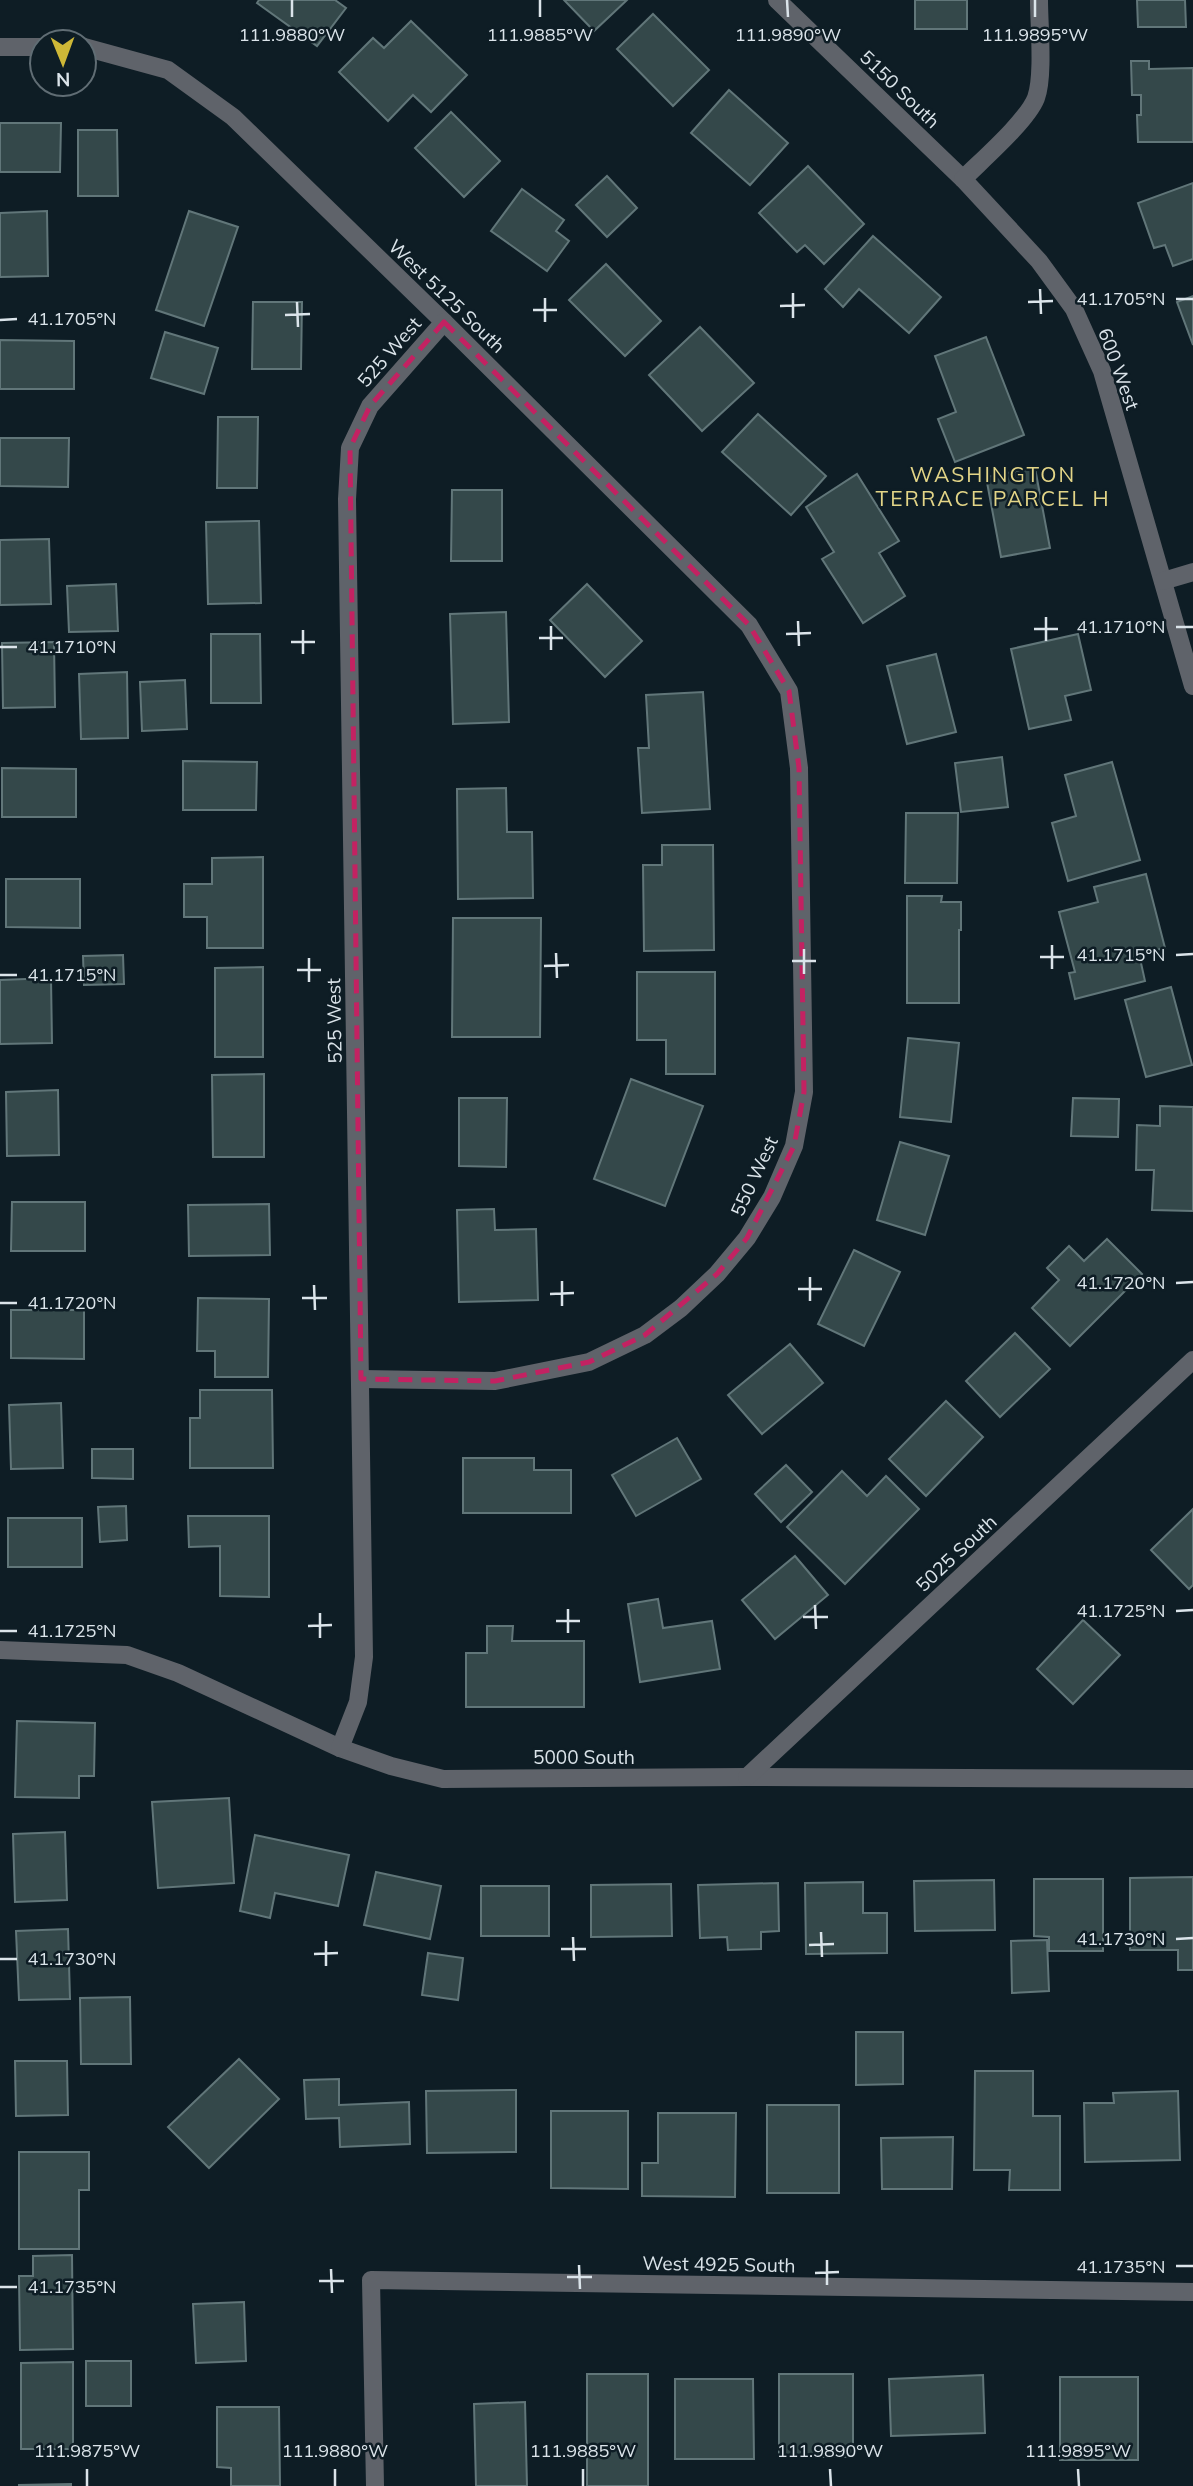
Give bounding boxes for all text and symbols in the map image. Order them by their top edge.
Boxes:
text: 111.9880°W [239,23,345,46]
text: 111.9885°W [487,23,593,46]
text: 111.9890°W [735,23,841,46]
text: 111.9895°W [982,23,1088,46]
north arrow [28,28,98,98]
street label: 5150 South [855,45,945,133]
text: N [56,68,71,92]
street label: West 5125 South [384,234,510,358]
text: 41.1705°N [1076,287,1166,310]
text: 41.1705°N [27,307,117,330]
street label: 525 West [352,312,426,392]
street label: 600 West [1093,325,1145,414]
district label: WASHINGTON TERRACE PARCEL H [876,461,1110,511]
text: 41.1710°N [1076,615,1166,638]
text: 41.1710°N [27,635,117,658]
text: 41.1715°N [1076,943,1166,966]
text: 41.1715°N [27,963,117,986]
street label: 525 West [321,978,347,1064]
street label: 550 West [725,1132,783,1220]
text: 41.1720°N [1076,1271,1166,1294]
text: 41.1720°N [27,1291,117,1314]
street label: 5025 South [911,1509,1001,1597]
text: 41.1725°N [1076,1599,1166,1622]
text: 41.1725°N [27,1619,117,1642]
street label: 5000 South [533,1745,635,1769]
text: 41.1730°N [1076,1927,1166,1950]
text: 41.1730°N [27,1947,117,1970]
street label: West 4925 South [642,2251,796,2277]
text: 41.1735°N [1076,2255,1166,2278]
text: 41.1735°N [27,2275,117,2298]
text: 111.9875°W [34,2439,140,2462]
text: 111.9880°W [282,2439,388,2462]
text: 111.9885°W [530,2439,636,2462]
text: 111.9890°W [777,2439,883,2462]
text: 111.9895°W [1025,2439,1131,2462]

